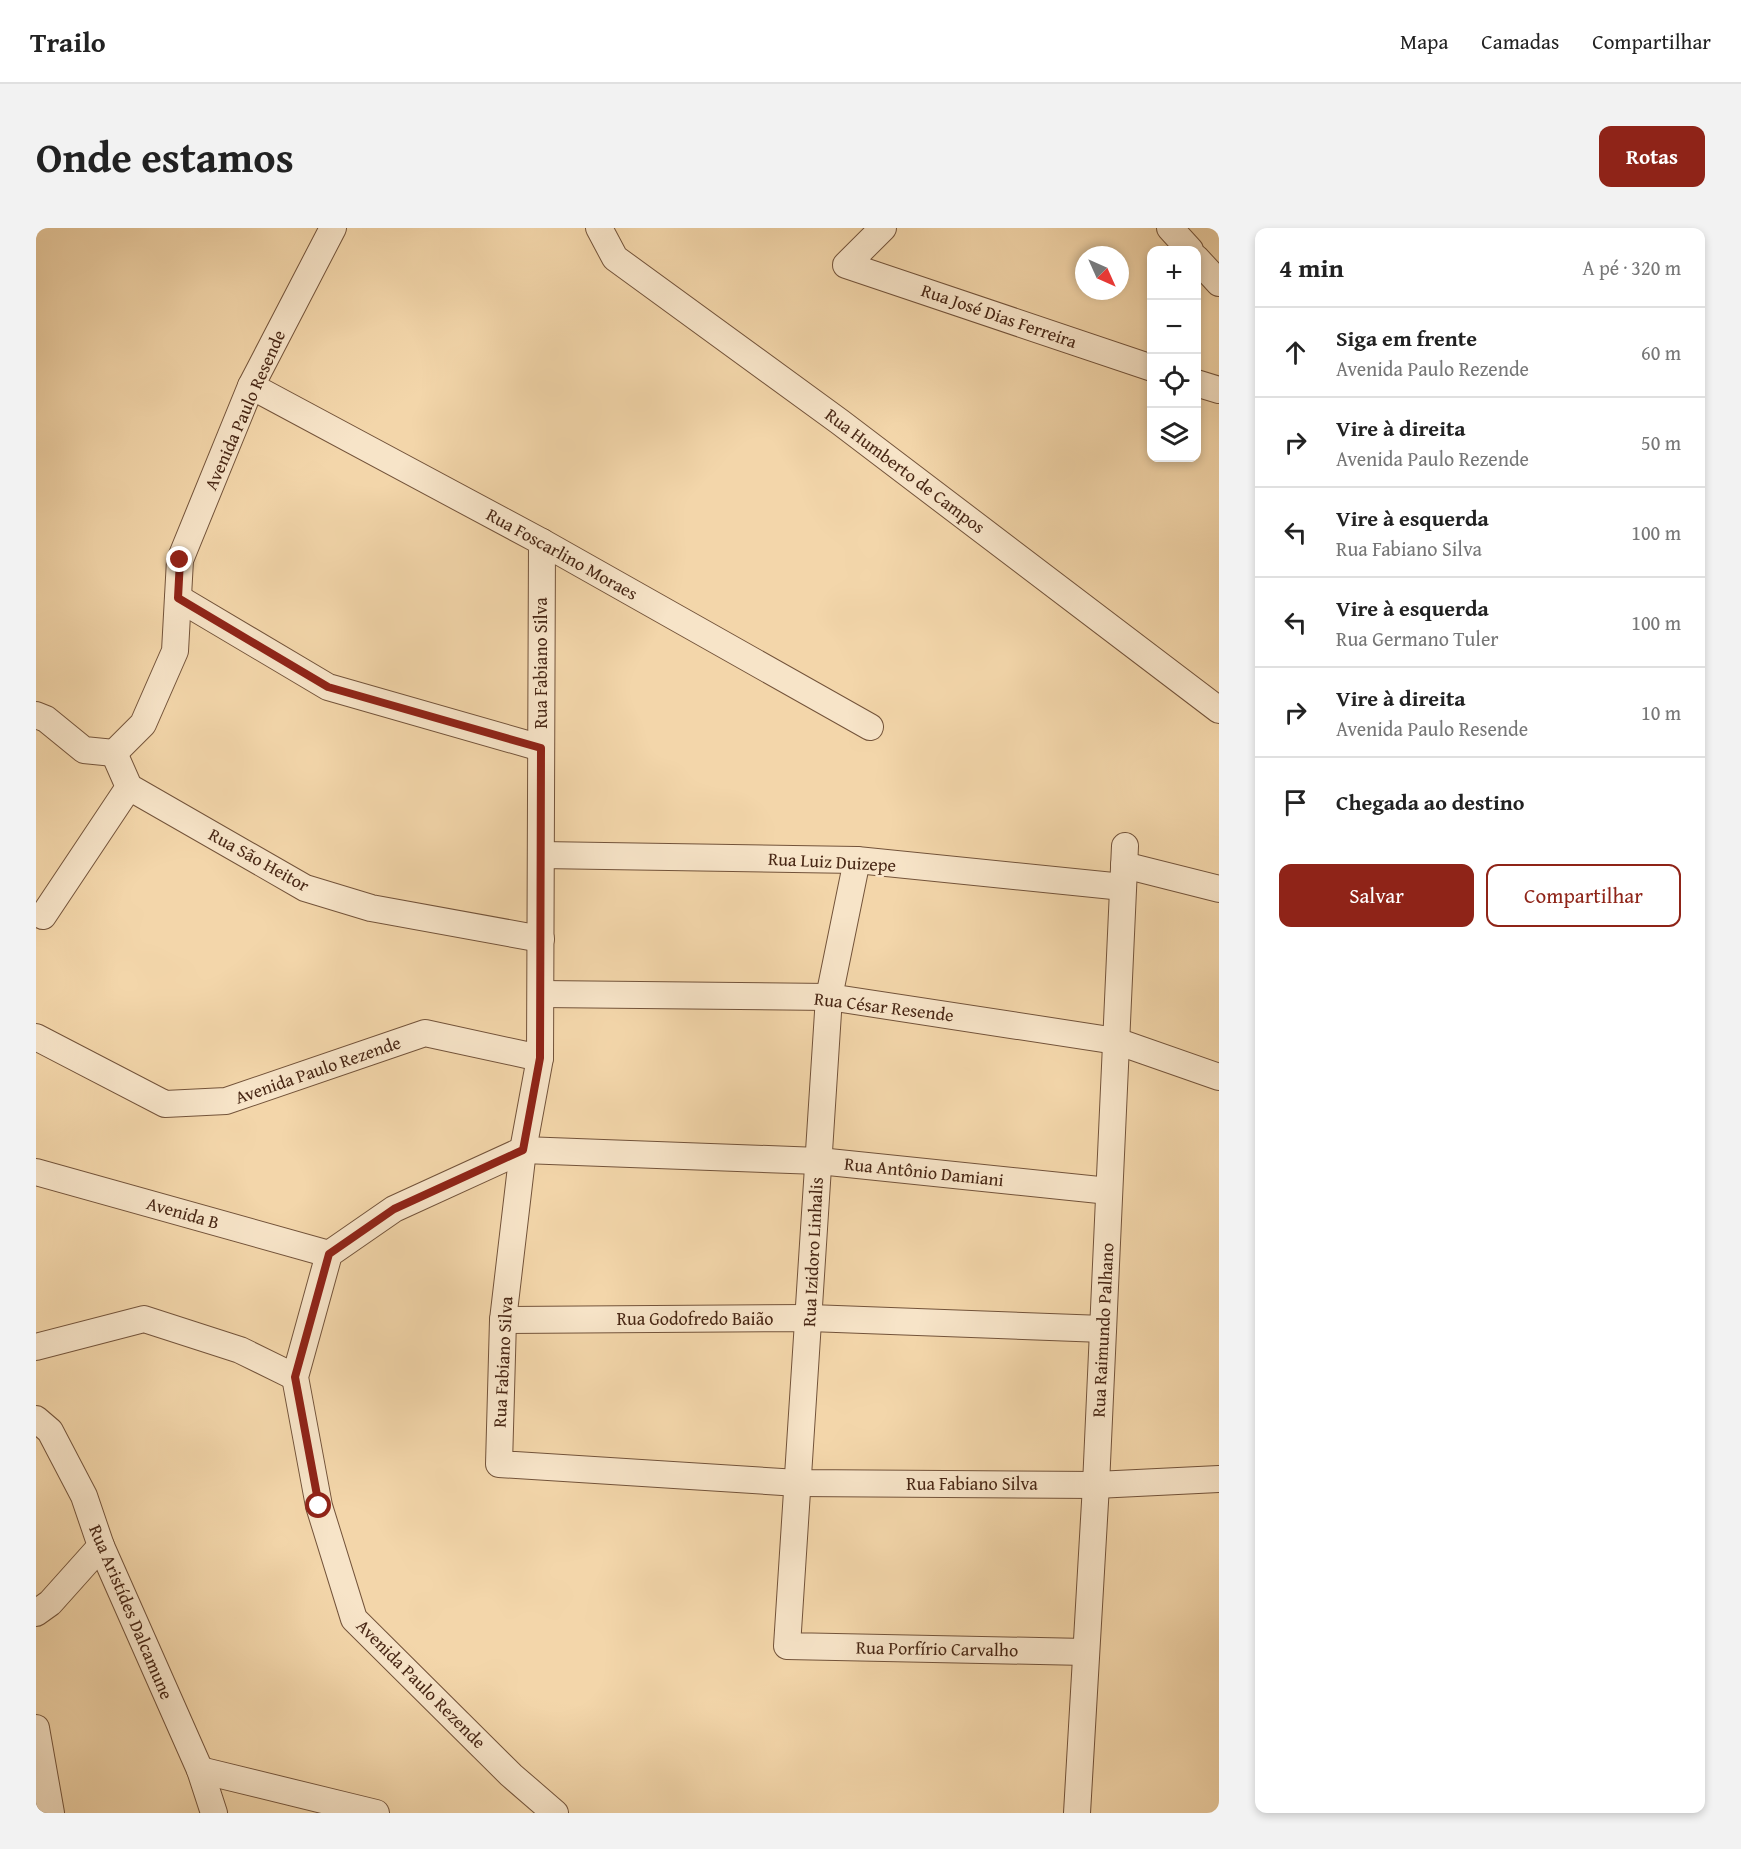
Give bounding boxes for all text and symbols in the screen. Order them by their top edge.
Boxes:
text: Trailo [30,21,106,62]
text: Mapa [1400,26,1448,57]
text: Camadas [1481,26,1559,57]
text: Compartilhar [1592,26,1711,57]
text: Onde estamos [36,126,294,187]
button: Rotas [1599,126,1705,187]
north arrow [1075,246,1129,300]
map controls [1147,246,1201,462]
button: + [1147,246,1201,300]
text: 4 min [1279,248,1344,287]
text: A pé · 320 m [1583,253,1681,282]
street label: Rua José Dias Ferreira [918,276,1081,355]
button: − [1147,300,1201,354]
text: Siga em frente [1336,322,1477,354]
street label: Avenida Paulo Resende [197,325,292,494]
icon: ahead [1279,336,1312,369]
text: 60 m [1641,338,1681,367]
button: locate [1147,354,1201,408]
text: Avenida Paulo Rezende [1336,354,1529,383]
street label: Rua Humberto de Campos [819,401,991,540]
button: layers [1147,408,1201,462]
text: Vire à direita [1336,412,1466,444]
icon: right [1279,426,1312,459]
text: 50 m [1641,428,1681,457]
text: Avenida Paulo Rezende [1336,444,1529,473]
street label: Rua Foscarlino Moraes [482,501,643,606]
text: Vire à esquerda [1336,502,1489,534]
icon: left [1279,516,1312,549]
text: 100 m [1631,518,1681,547]
text: Rua Fabiano Silva [1336,534,1482,563]
route end [166,546,192,572]
text: Vire à esquerda [1336,592,1489,624]
street label: Rua Fabiano Silva [527,597,554,729]
icon: left [1279,606,1312,639]
text: 100 m [1631,608,1681,637]
text: Rua Germano Tuler [1336,624,1499,653]
text: Vire à direita [1336,682,1466,714]
icon: right [1279,696,1312,729]
text: 10 m [1641,698,1681,727]
text: Avenida Paulo Resende [1336,714,1528,743]
icon: arrive [1279,786,1312,819]
text: Chegada ao destino [1336,786,1524,818]
street label: Rua São Heitor [204,821,315,899]
street label: Rua Luiz Duizepe [767,845,897,878]
button: Salvar [1279,864,1474,927]
button: Compartilhar [1486,864,1681,927]
street label: Rua César Resende [813,985,955,1028]
street label: Avenida Paulo Rezende [231,1028,404,1111]
street label: Rua Antônio Damiani [843,1150,1005,1193]
street label: Rua Izidoro Linhalis [795,1176,830,1328]
street label: Avenida B [144,1189,223,1236]
street label: Rua Raimundo Palhano [1084,1242,1121,1418]
street label: Rua Fabiano Silva [486,1295,519,1428]
street label: Rua Godofredo Baião [617,1305,773,1332]
street label: Rua Fabiano Silva [906,1470,1038,1497]
route start [305,1492,331,1518]
street label: Rua Aristídes Dalcamune [82,1520,181,1703]
street label: Avenida Paulo Rezende [350,1613,492,1755]
street label: Rua Porfírio Carvalho [856,1634,1018,1663]

